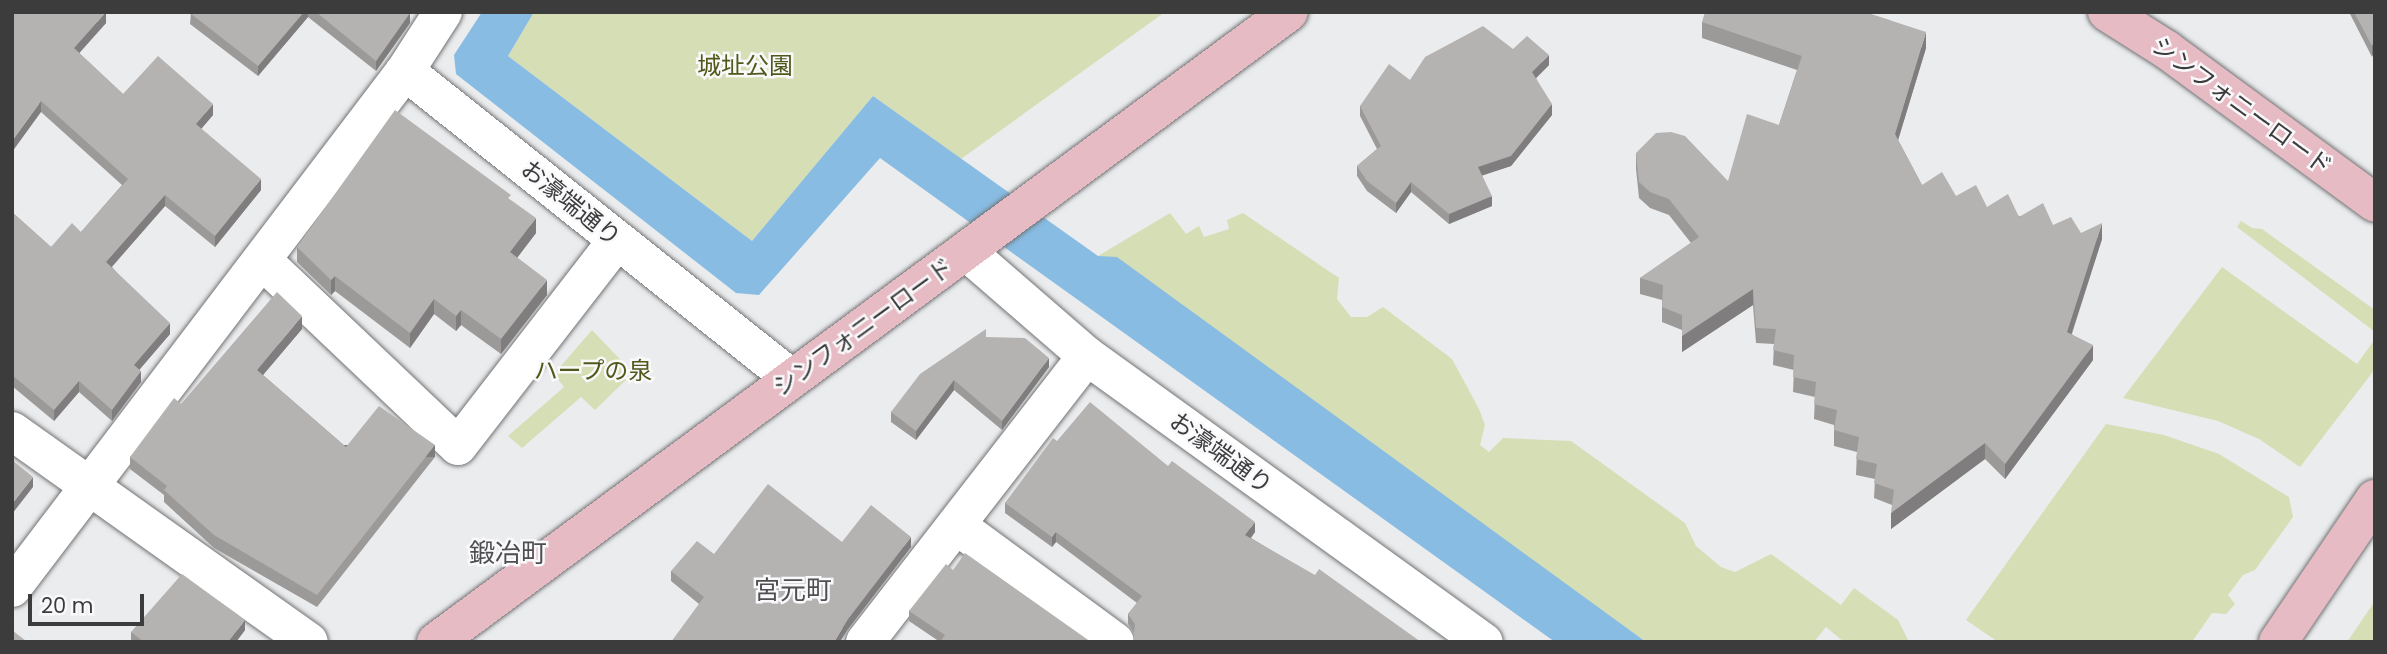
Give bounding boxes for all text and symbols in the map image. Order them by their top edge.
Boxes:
street label: シンフォニーロード [2146,31,2338,181]
park label: 城址公園 [697,52,793,80]
street label: お濠端通り [515,154,627,252]
street label: シンフォニーロード [767,252,959,402]
park label: ハープの泉 [533,357,653,385]
street label: お濠端通り [1164,406,1278,500]
district label: 鍛冶町 [469,538,547,570]
district label: 宮元町 [754,575,832,607]
scale bar [32,580,147,624]
text: 20 m [41,591,94,620]

